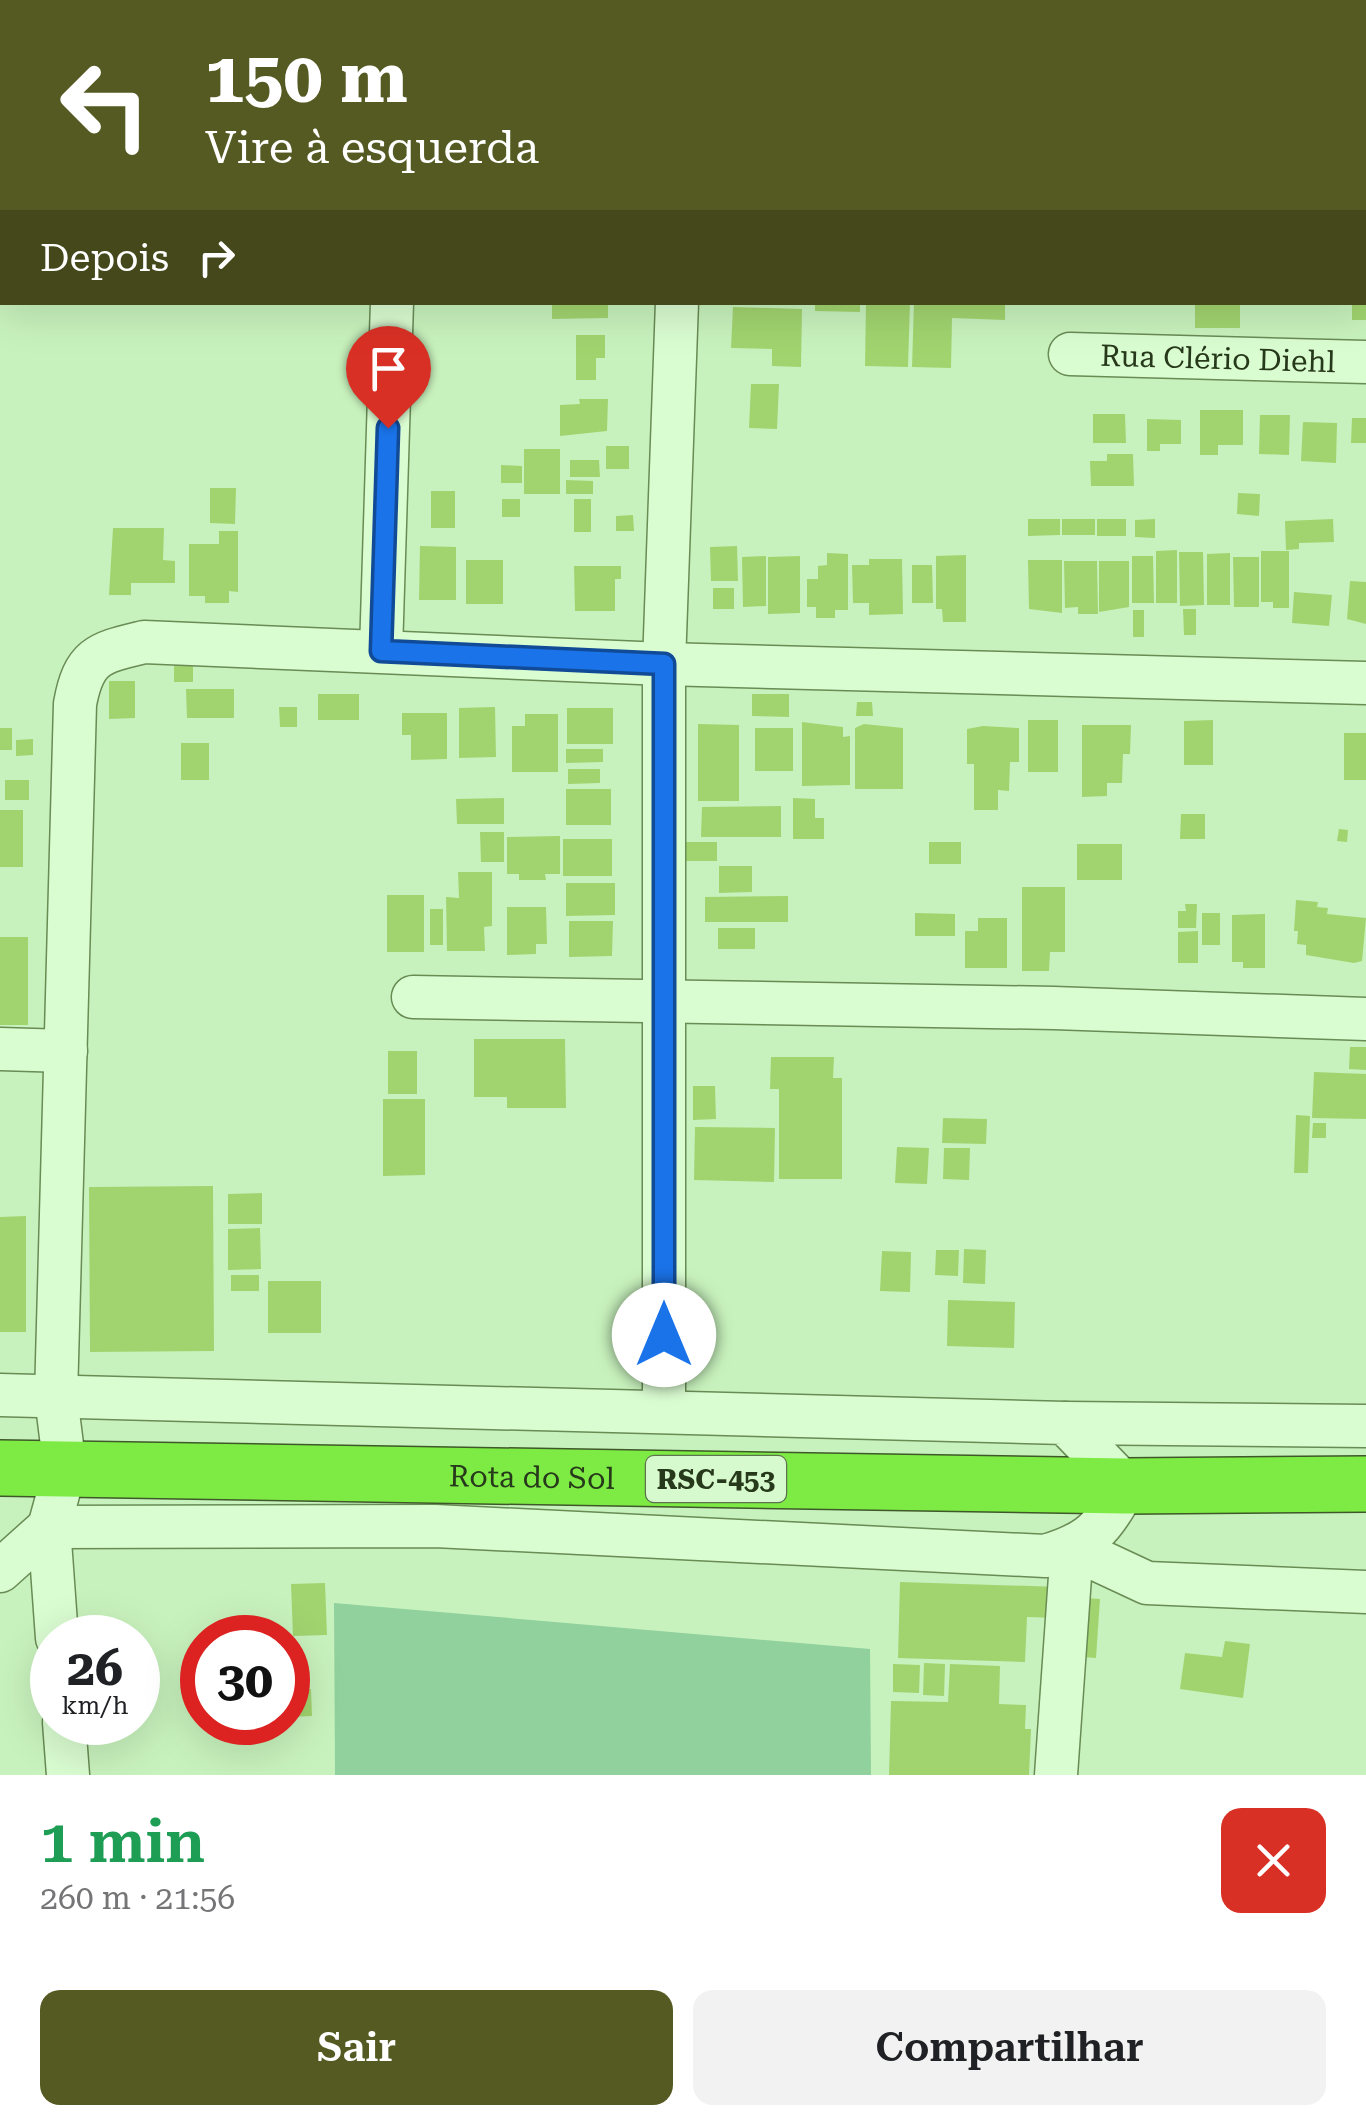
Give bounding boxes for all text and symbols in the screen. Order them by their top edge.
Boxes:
text: 150 m [205,37,408,119]
icon: left [40,40,170,170]
text: Vire à esquerda [205,121,539,174]
icon: right [189,230,244,285]
text: Depois [40,236,169,280]
pin [346,326,431,429]
street label: Rua Clério Diehl [1100,337,1336,379]
icon: arrive [361,341,416,396]
position arrow [612,1283,716,1387]
road number: RSC-453 [646,1456,786,1502]
street label: Rota do Sol [449,1458,615,1495]
speed limit sign: 30 [180,1615,310,1745]
text: 26 [67,1639,123,1697]
text: km/h [62,1691,128,1720]
text: 1 min [40,1806,205,1877]
button: close [1221,1808,1326,1913]
text: 260 m · 21:56 [40,1879,235,1917]
button: Sair [40,1990,673,2105]
button: Compartilhar [693,1990,1326,2105]

